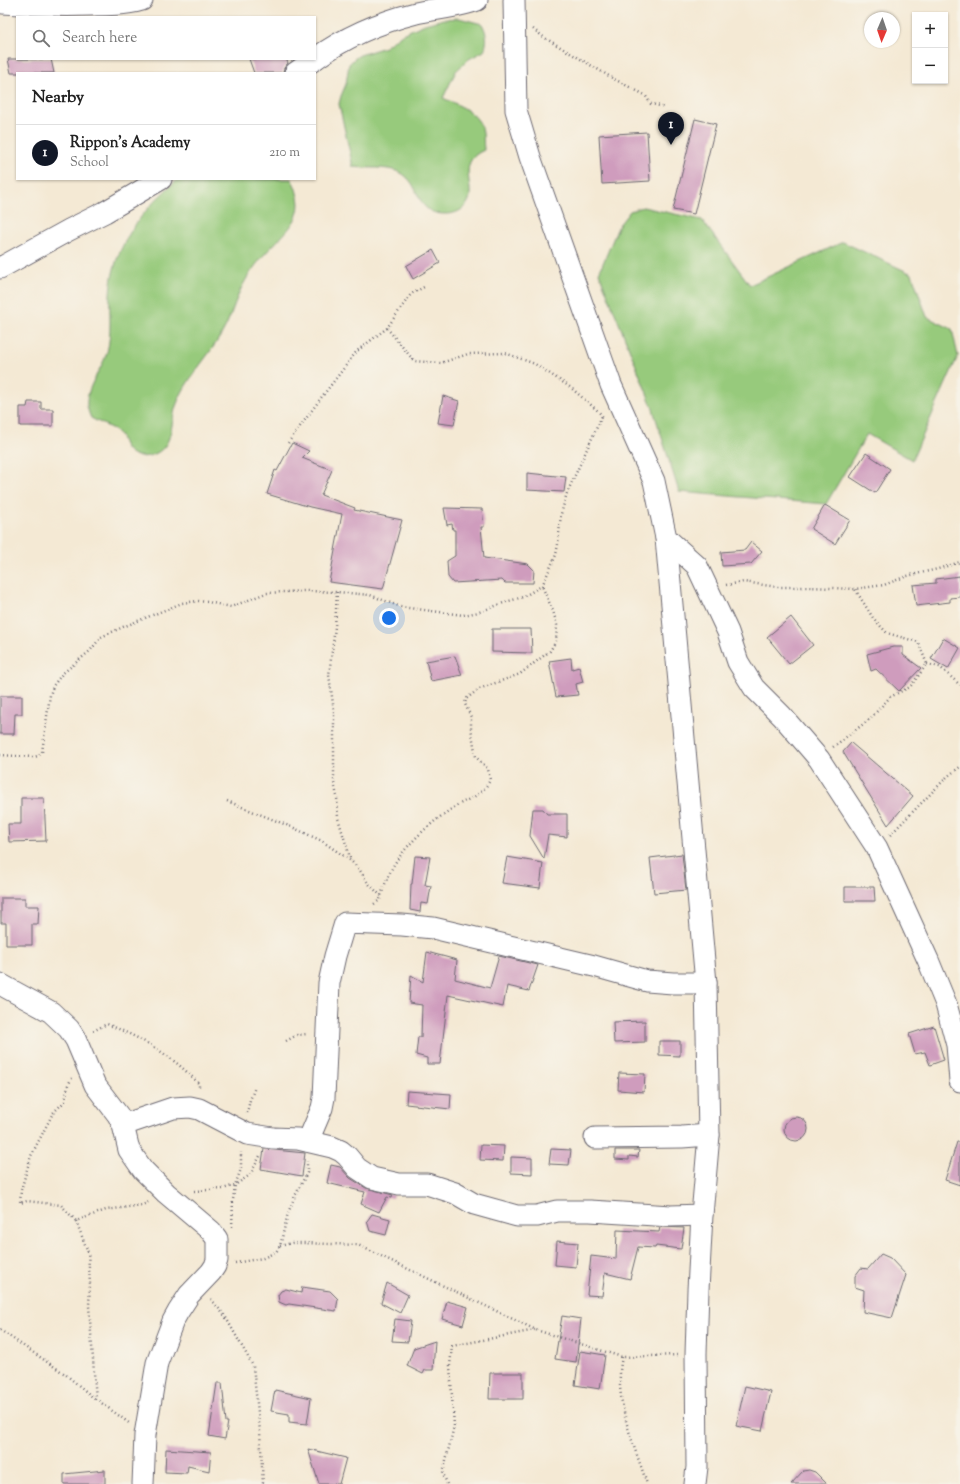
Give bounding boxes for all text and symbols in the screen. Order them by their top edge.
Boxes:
north arrow [864,12,900,48]
map controls [912,12,948,84]
button: + [912,12,948,48]
search box [16,16,316,60]
icon: search [30,27,52,49]
text: Search here [62,28,137,49]
button: − [912,48,948,84]
text: Nearby [32,86,84,110]
pin: 1 [658,112,684,145]
text: Rippon's Academy [70,133,190,154]
text: 1 [43,144,47,162]
text: 210 m [269,144,300,162]
text: School [70,154,109,172]
your location [379,608,399,628]

